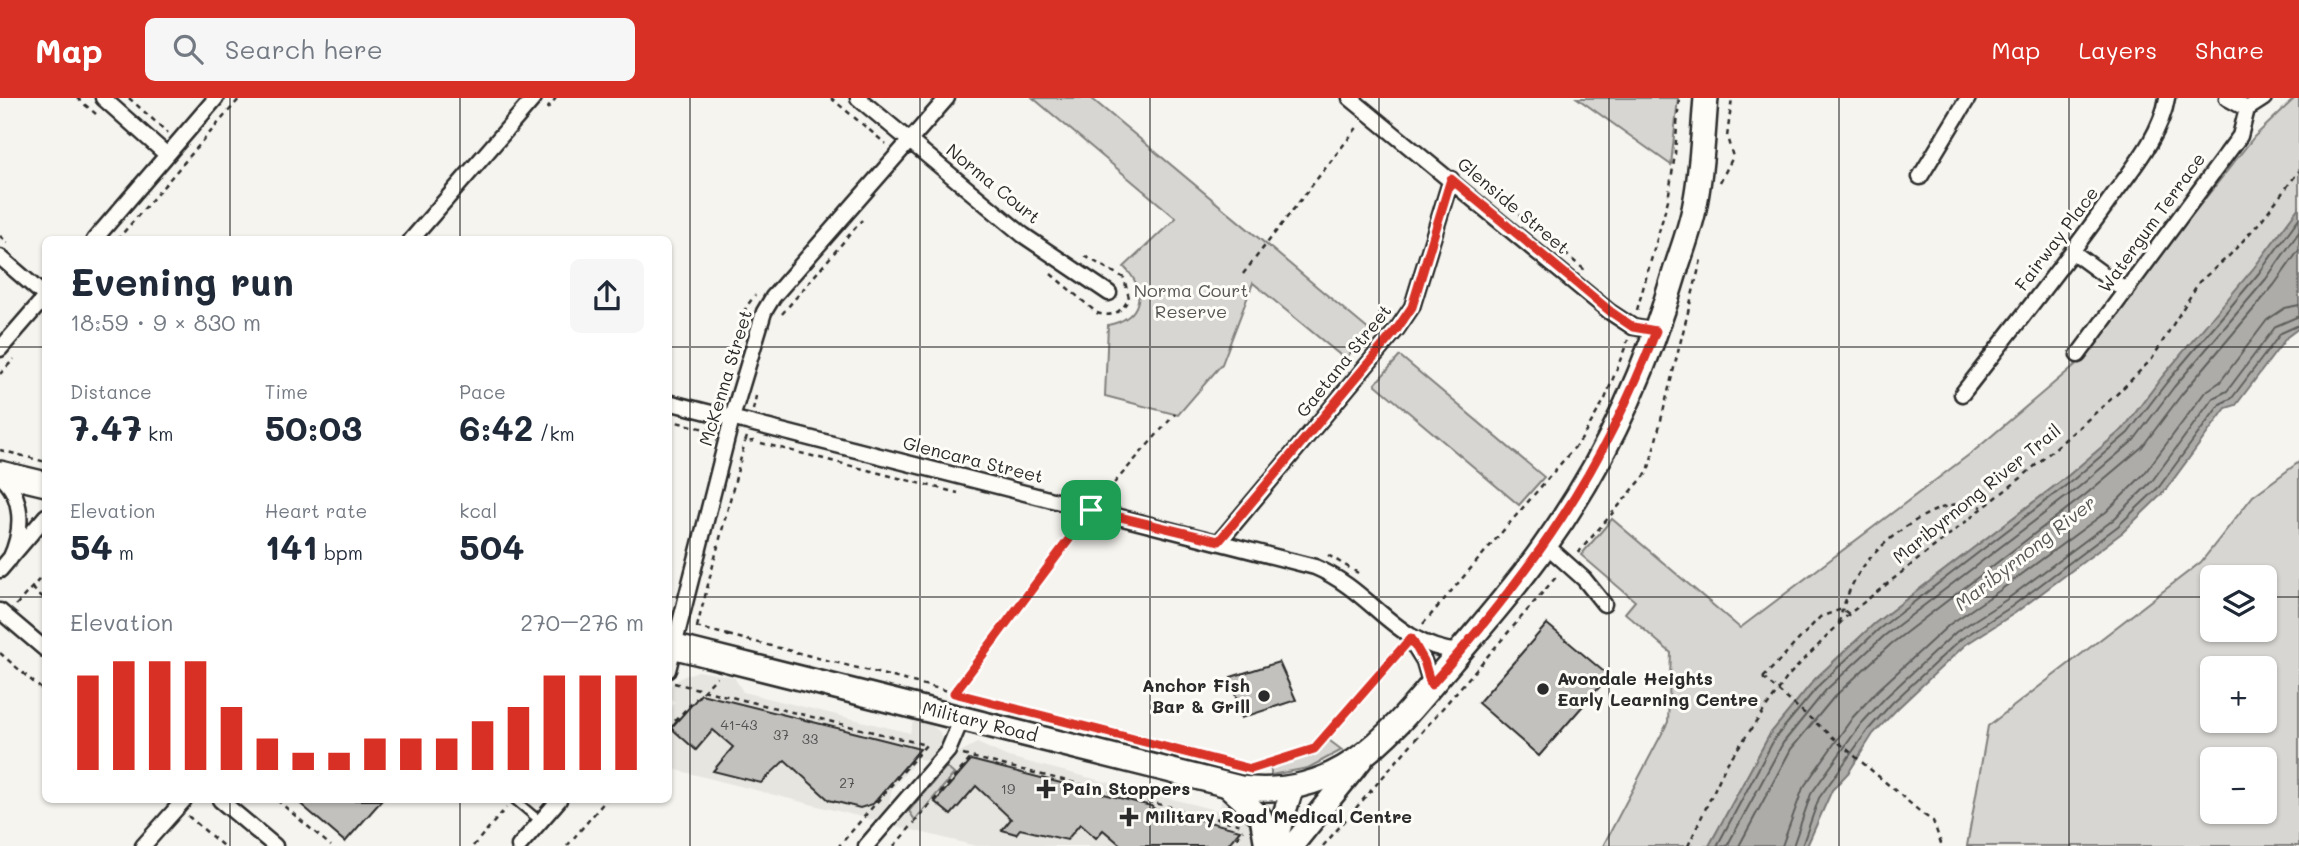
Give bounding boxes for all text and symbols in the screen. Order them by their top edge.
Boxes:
search box [145,18,635,81]
text: Map [35,28,103,71]
icon: search [169,30,207,68]
text: Search here [225,32,383,66]
text: Map [1992,34,2040,65]
text: Layers [2078,34,2157,65]
text: Share [2195,34,2264,65]
street label: Norma Court [942,138,1046,229]
street label: Watergum Terrace [2092,148,2210,297]
street label: Glenside Street [1453,151,1575,259]
street label: Fairway Place [2009,181,2103,295]
text: Evening run [70,256,294,306]
button: share [570,259,644,333]
park label: Norma Court Reserve [1134,278,1248,323]
street label: Gaetana Street [1290,299,1396,422]
text: 18:59 · 9 × 830 m [70,307,261,337]
street label: McKenna Street [693,307,757,449]
text: Distance [70,379,152,404]
text: Time [265,379,308,404]
text: Pace [459,379,506,404]
text: 7.47 [70,404,142,450]
text: 50:03 [265,404,362,450]
text: 6:42 [459,404,533,450]
street label: Maribyrnong River Trail [1889,420,2065,568]
text: km [142,421,173,446]
text: /km [533,421,575,446]
street label: Glencara Street [900,430,1046,488]
pin [1061,480,1121,540]
icon: arrive [1072,491,1110,529]
water label: Maribyrnong River [1950,491,2100,615]
text: Elevation [70,498,155,523]
text: Heart rate [265,498,367,523]
text: kcal [459,498,497,523]
text: 54 [70,523,113,569]
text: 141 [265,523,318,569]
text: 504 [459,523,524,569]
text: m [113,540,134,565]
text: bpm [318,540,363,565]
map controls [2200,565,2277,824]
button: layers [2200,565,2277,642]
text: Elevation [70,607,173,637]
text: 270–276 m [520,607,644,637]
button: + [2200,656,2277,733]
place label: Avondale Heights Early Learning Centre [1557,666,1758,711]
place label: Anchor Fish Bar & Grill [1142,673,1250,718]
marker: Avondale Heights Early Learning Centre [1535,681,1551,697]
marker: Anchor Fish Bar & Grill [1256,688,1272,704]
street label: Military Road [920,695,1040,747]
house number: 41-43 [721,715,757,734]
house number: 37 [773,725,789,744]
house number: 33 [802,729,818,748]
button: − [2200,747,2277,824]
house number: 27 [839,773,855,792]
place label: Pain Stoppers [1062,776,1190,800]
house number: 19 [1001,779,1015,798]
marker: Pain Stoppers [1036,779,1056,799]
place label: Military Road Medical Centre [1145,804,1412,828]
marker: Military Road Medical Centre [1119,807,1139,827]

